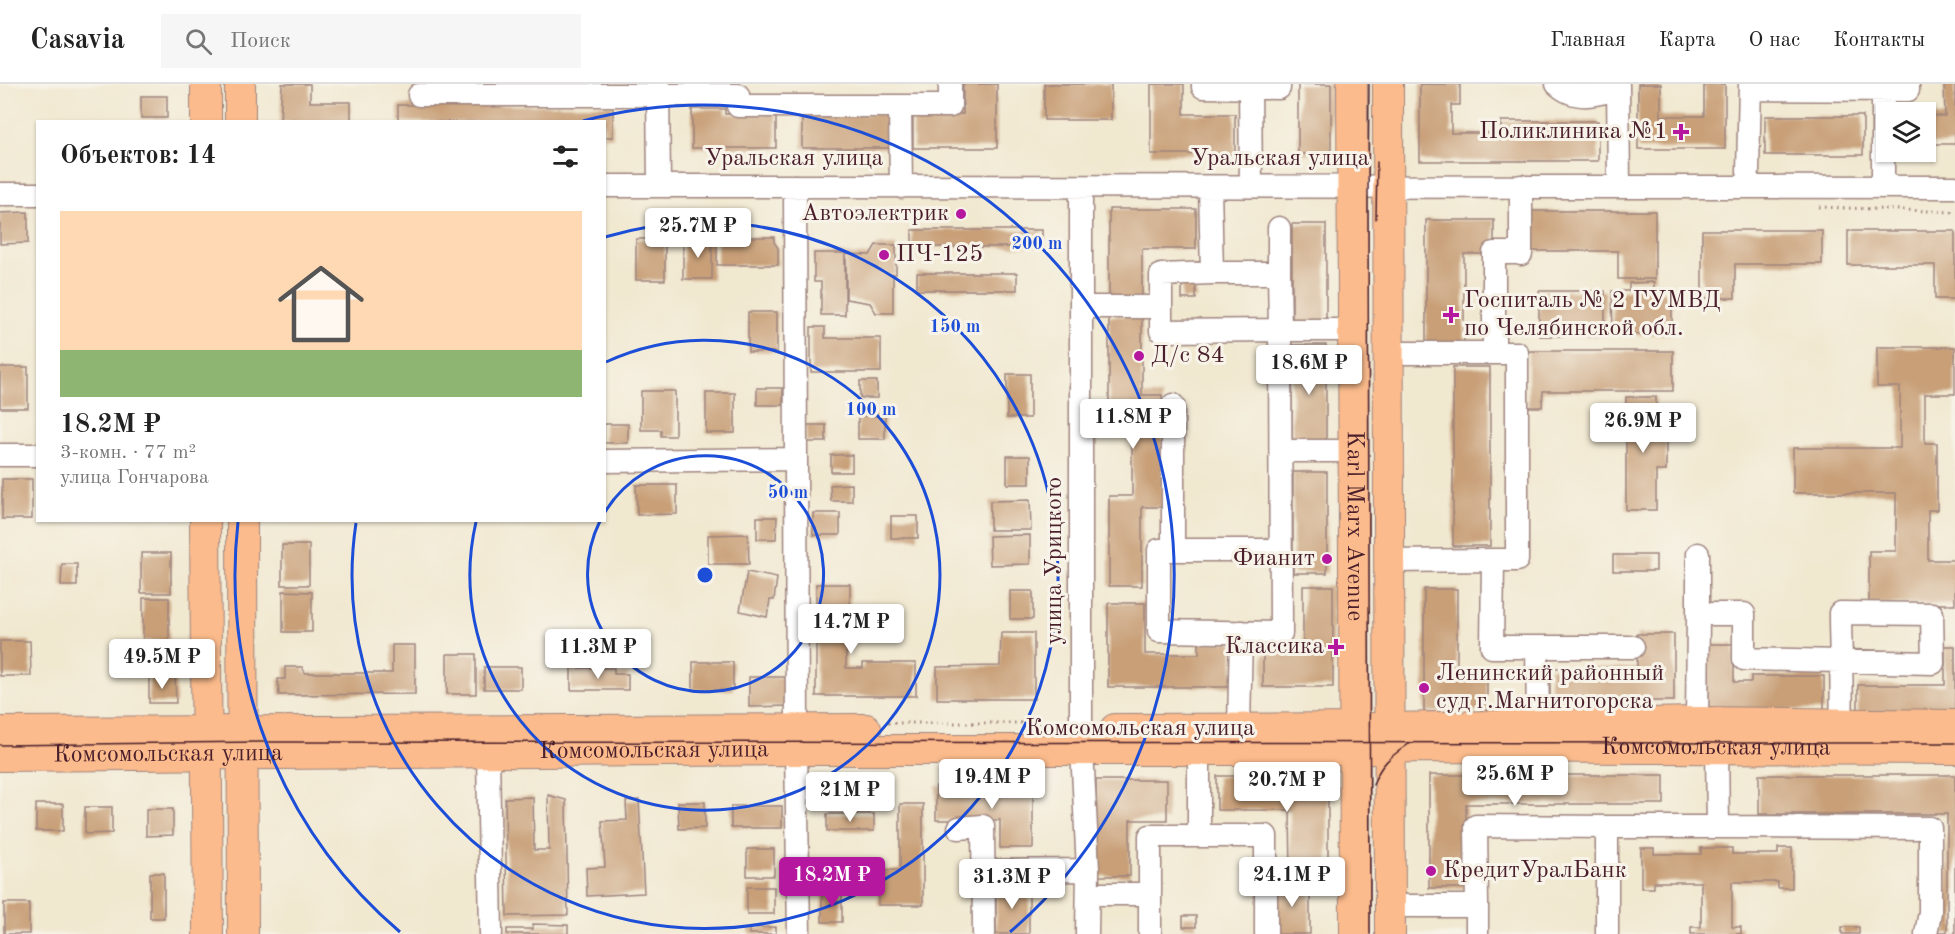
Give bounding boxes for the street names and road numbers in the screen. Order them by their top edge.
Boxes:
street label: Уральская улица [705,147,884,171]
street label: Уральская улица [1191,147,1370,171]
street label: Karl Marx Avenue [1342,431,1366,621]
street label: улица Урицкого [1043,477,1067,645]
street label: Комсомольская улица [1025,717,1255,741]
street label: Комсомольская улица [1601,736,1831,761]
street label: Комсомольская улица [539,738,769,764]
street label: Комсомольская улица [53,742,283,768]

